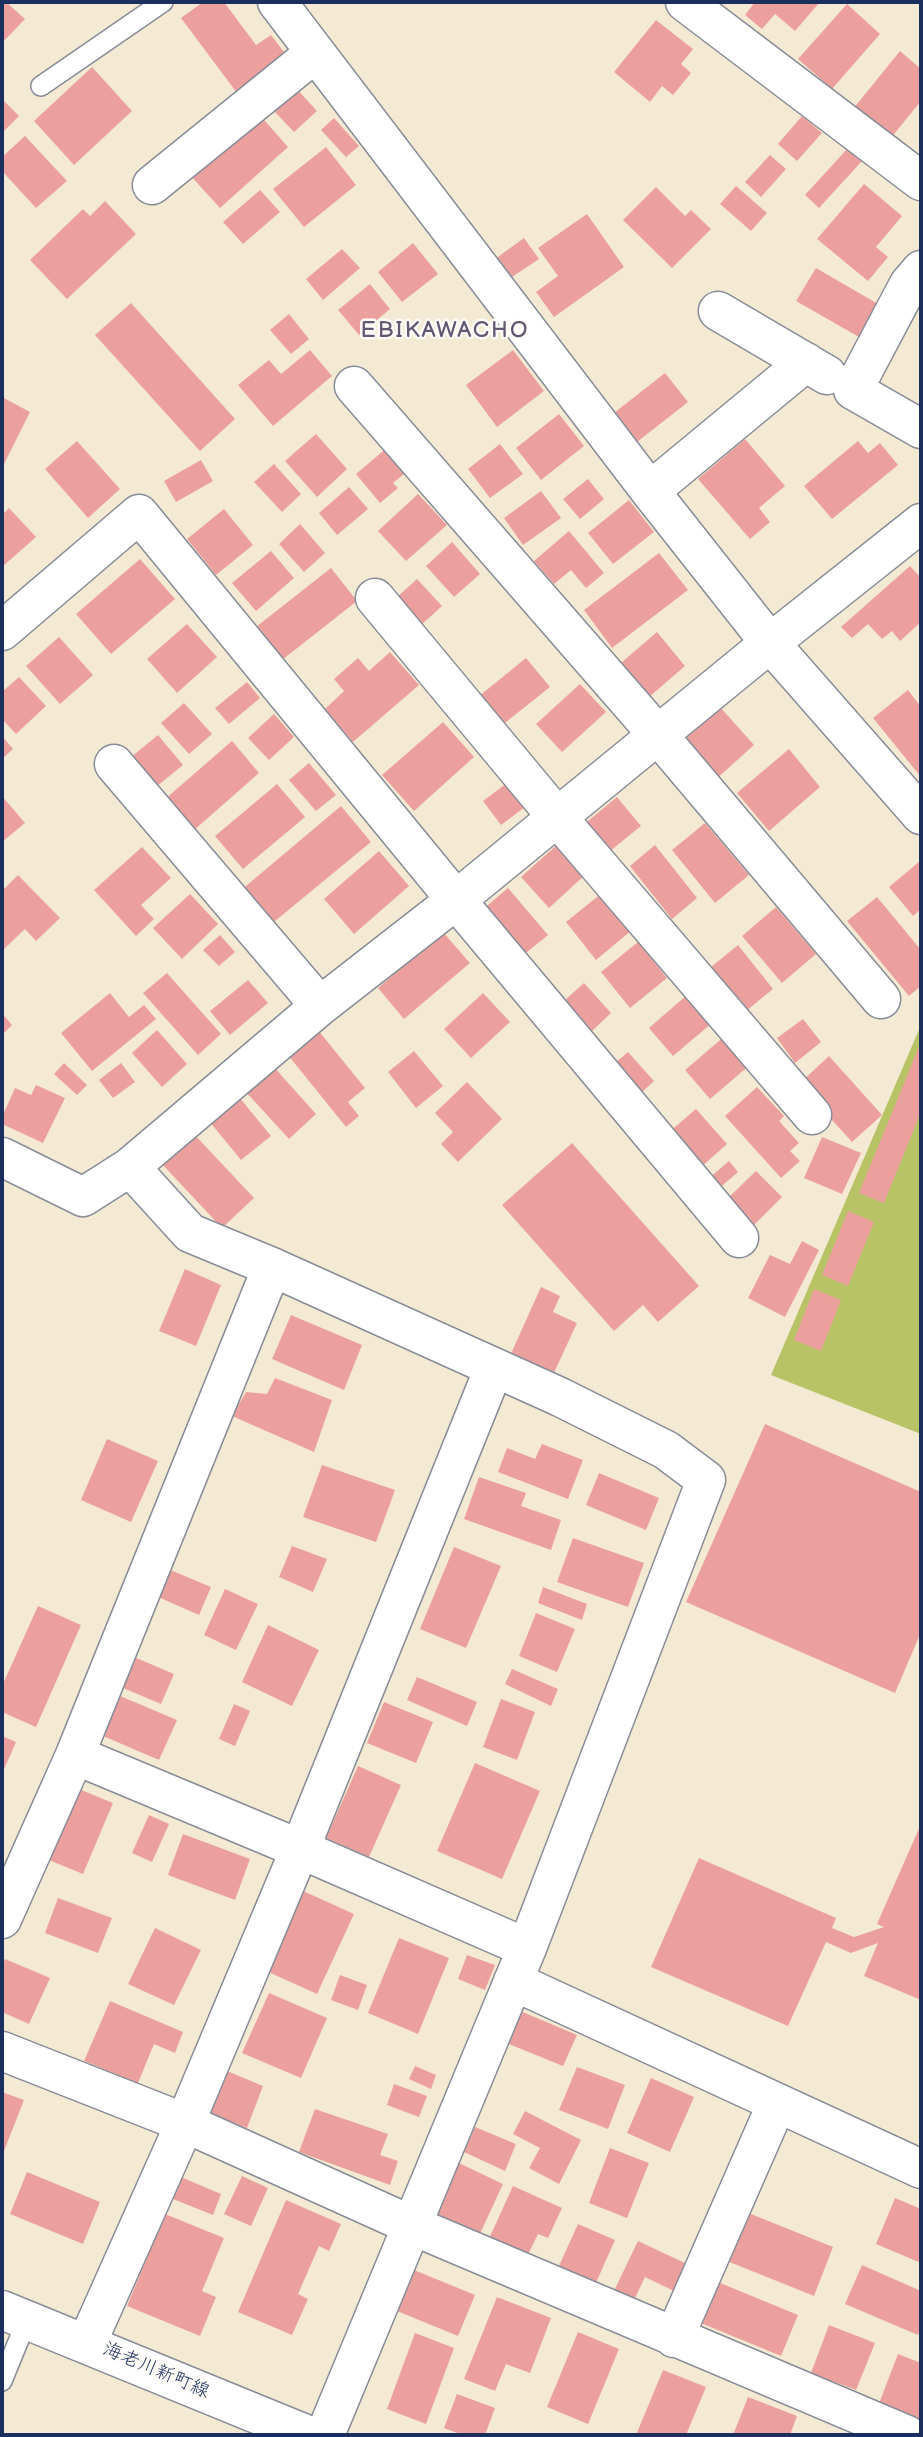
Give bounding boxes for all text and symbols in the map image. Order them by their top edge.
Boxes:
district label: EBIKAWACHO [362,317,528,345]
street label: 海老川新町線 [99,2338,213,2404]

